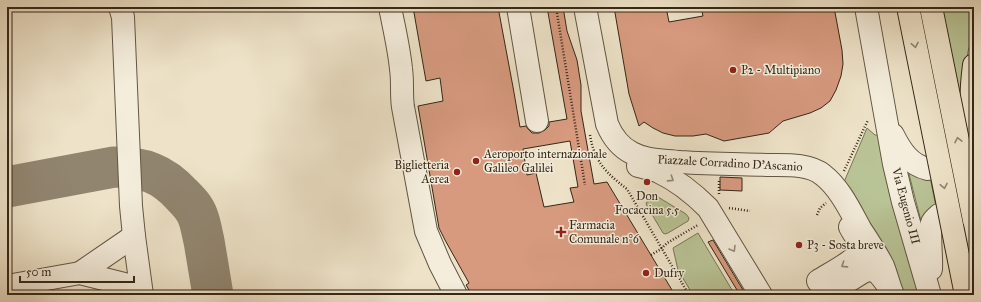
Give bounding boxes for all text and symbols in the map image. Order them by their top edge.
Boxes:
one-way arrow [911,42,919,48]
place label: P2 - Multipiano [741,63,820,77]
marker: P2 - Multipiano [728,65,738,75]
one-way arrow [954,137,962,143]
place label: Aeroporto internazionale Galileo Galilei [483,147,607,175]
street label: Piazzale Corradino D'Ascanio [657,152,803,174]
marker: Aeroporto internazionale Galileo Galilei [471,156,481,166]
place label: Biglietteria Aerea [394,158,450,186]
street label: Via Eugenio III [888,165,923,246]
marker: Biglietteria Aerea [452,167,462,177]
one-way arrow [667,175,674,182]
marker: Don Focaccina 5.5 [642,177,652,187]
one-way arrow [939,183,947,190]
place label: Don Focaccina 5.5 [615,189,680,217]
place label: Farmacia Comunale n°6 [569,218,640,246]
marker: Farmacia Comunale n°6 [556,227,566,237]
place label: P3 - Sosta breve [807,238,884,252]
marker: P3 - Sosta breve [794,240,804,250]
one-way arrow [729,245,736,252]
scale bar [20,258,134,284]
one-way arrow [841,260,848,268]
text: 50 m [26,265,51,279]
place label: Dufry [654,266,684,280]
marker: Dufry [641,268,651,278]

